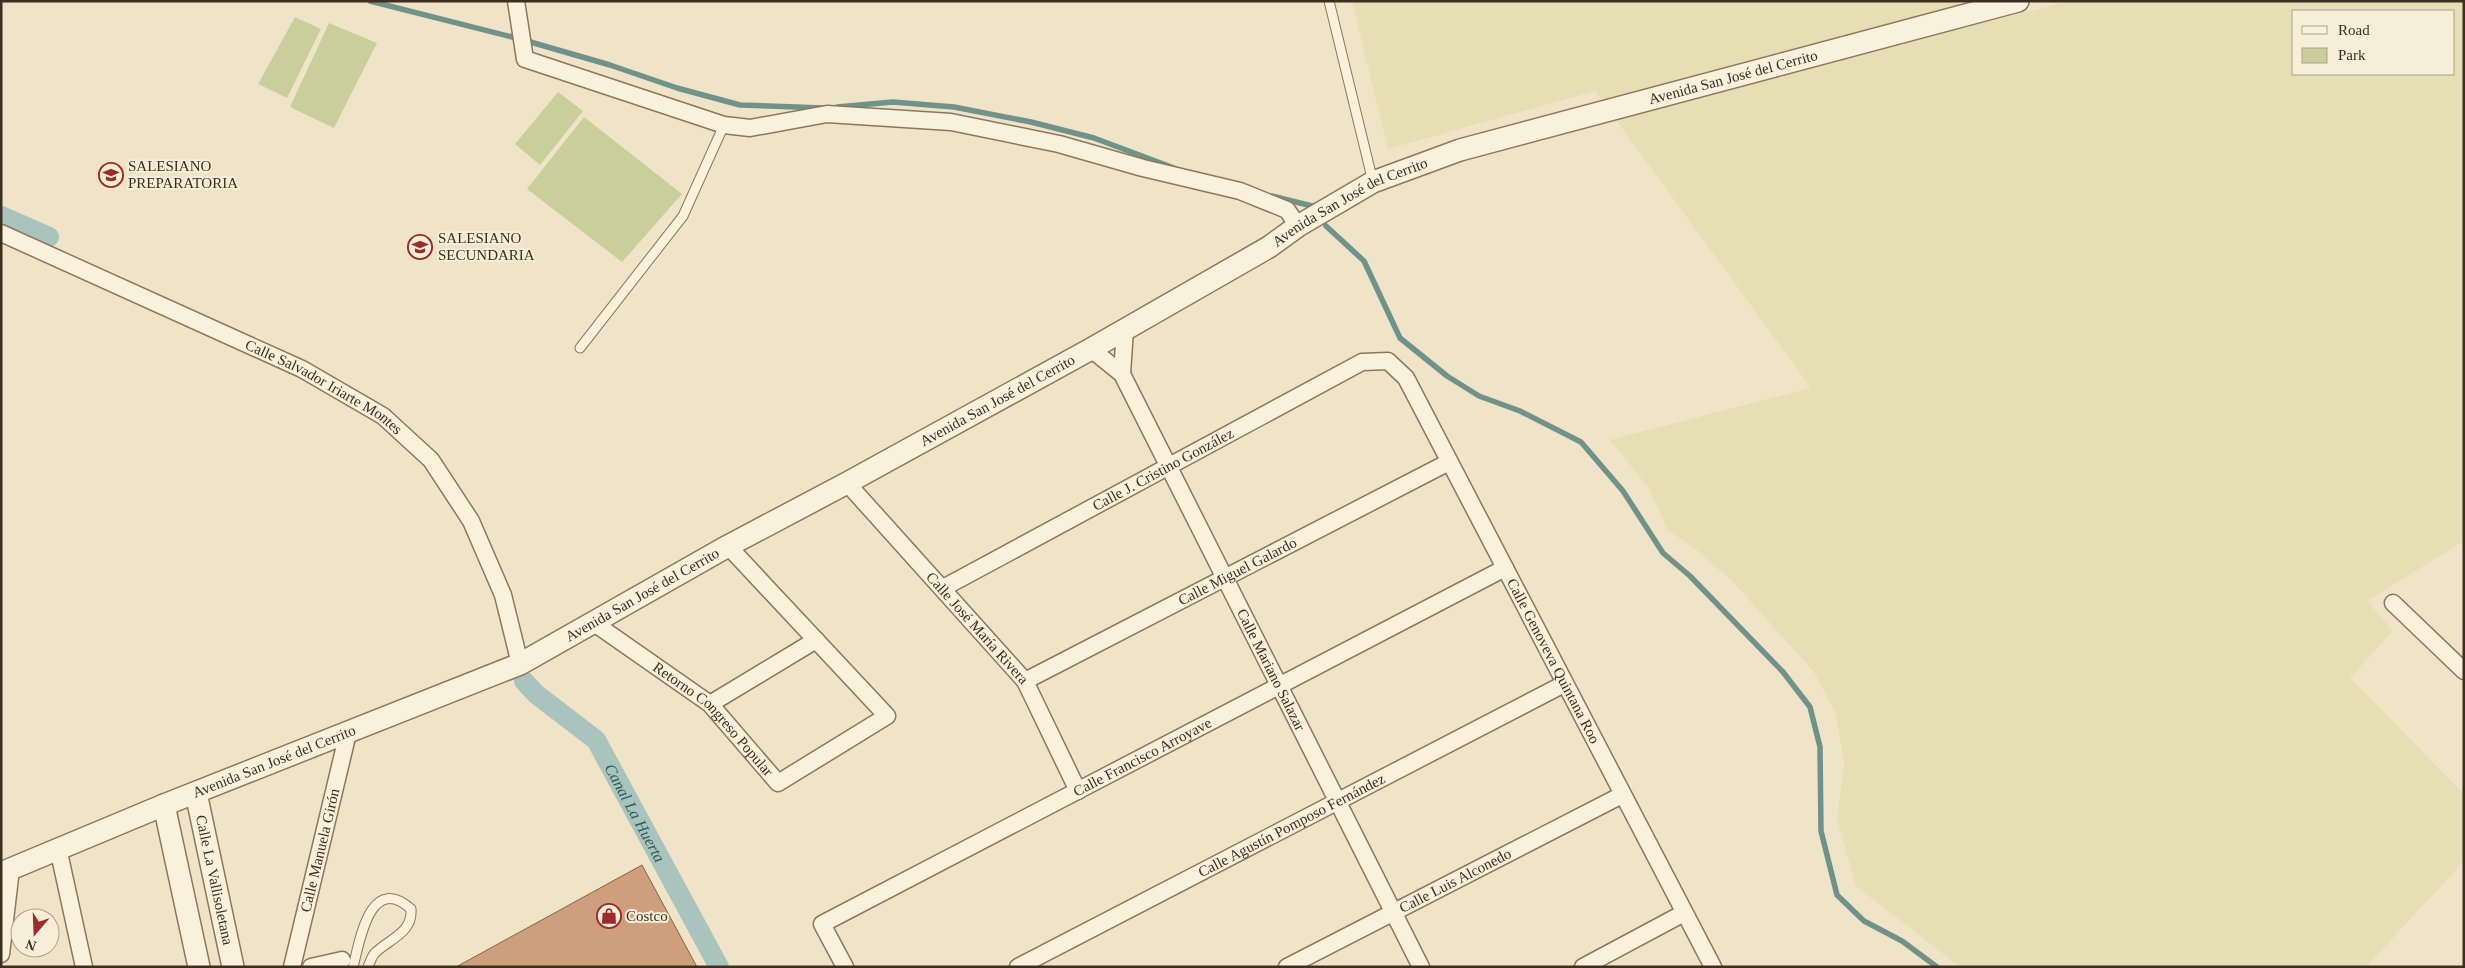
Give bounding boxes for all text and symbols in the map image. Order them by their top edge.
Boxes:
legend [2292,10,2455,75]
text: Road [2338,22,2370,38]
street label: Avenida San José del Cerrito [1647,47,1819,107]
text: Park [2338,47,2366,63]
street label: Avenida San José del Cerrito [1269,155,1430,250]
place label: SALESIANO PREPARATORIA [128,158,238,191]
school or university icon: SALESIANO PREPARATORIA [98,162,124,188]
place label: SALESIANO SECUNDARIA [438,230,535,263]
school or university icon: SALESIANO SECUNDARIA [407,234,433,260]
street label: Calle Salvador Iriarte Montes [243,336,406,438]
street label: Avenida San José del Cerrito [917,351,1078,449]
street label: Calle J. Cristino González [1090,425,1236,514]
street label: Calle Miguel Galardo [1176,534,1299,608]
street label: Avenida San José del Cerrito [563,545,722,645]
street label: Calle José María Rivera [923,569,1032,687]
street label: Calle Genoveva Quintana Roo [1504,576,1603,746]
street label: Calle Mariano Salazar [1234,606,1308,733]
street label: Retorno Congreso Popular [650,659,776,779]
street label: Calle Francisco Arroyave [1071,714,1214,800]
street label: Avenida San José del Cerrito [190,722,358,801]
water label: Canal La Huerta [601,761,668,865]
street label: Calle Agustín Pomposo Fernández [1195,770,1388,880]
street label: Calle Manuela Girón [297,786,343,914]
street label: Calle La Vallisoletana [193,814,236,947]
street label: Calle Luis Alconedo [1397,845,1514,916]
shop icon: Costco [596,903,622,929]
north arrow [10,908,60,958]
place label: Costco [626,908,668,924]
text: N [24,936,38,954]

